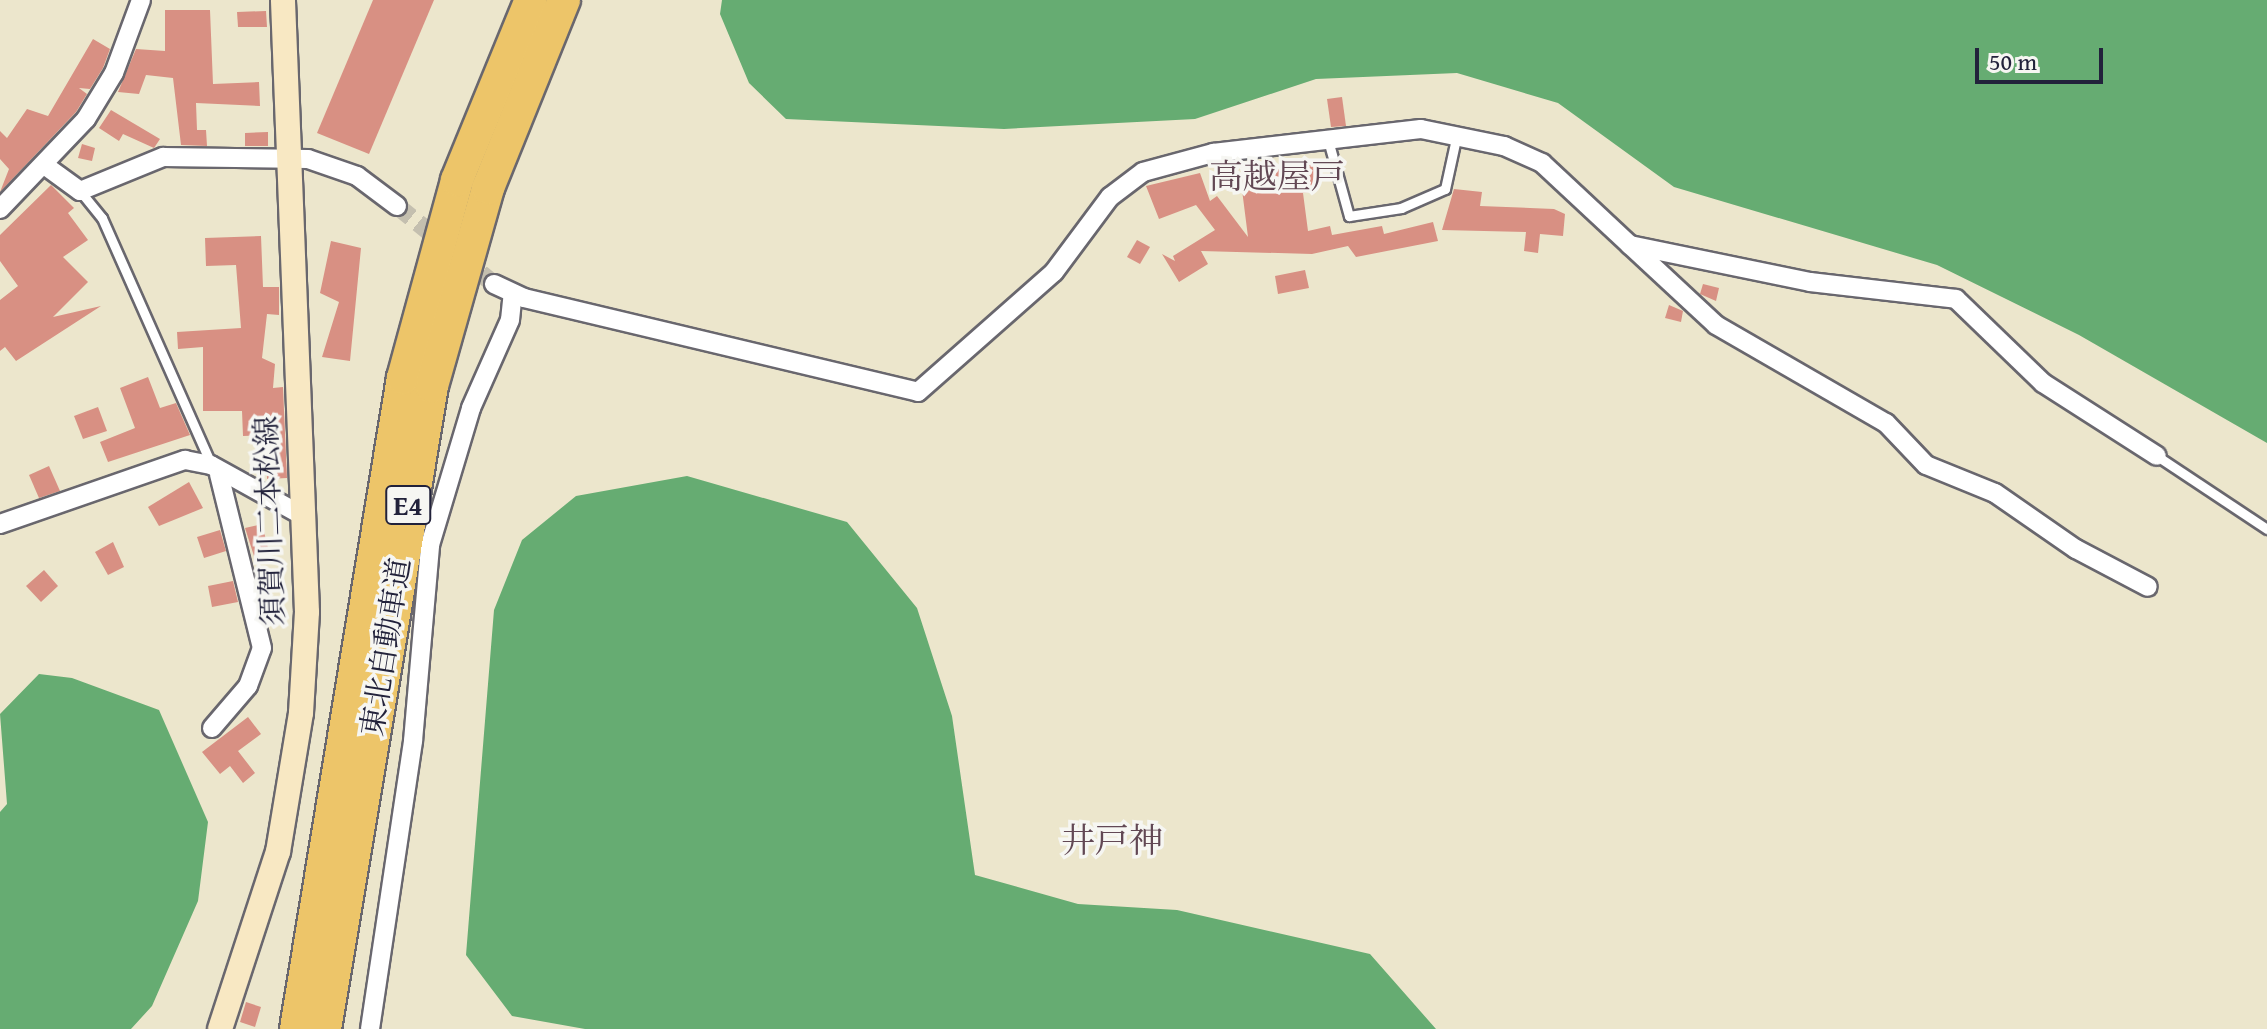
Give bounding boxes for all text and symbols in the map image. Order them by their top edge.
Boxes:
scale bar [1979,32,2107,82]
text: 50 m [1989,44,2037,79]
district label: 高越屋戸 [1209,156,1345,196]
street label: 須賀川二本松線 [247,415,291,627]
road number: E4 [384,481,432,529]
street label: 東北自動車道 [353,555,417,739]
district label: 井戸神 [1061,820,1163,860]

